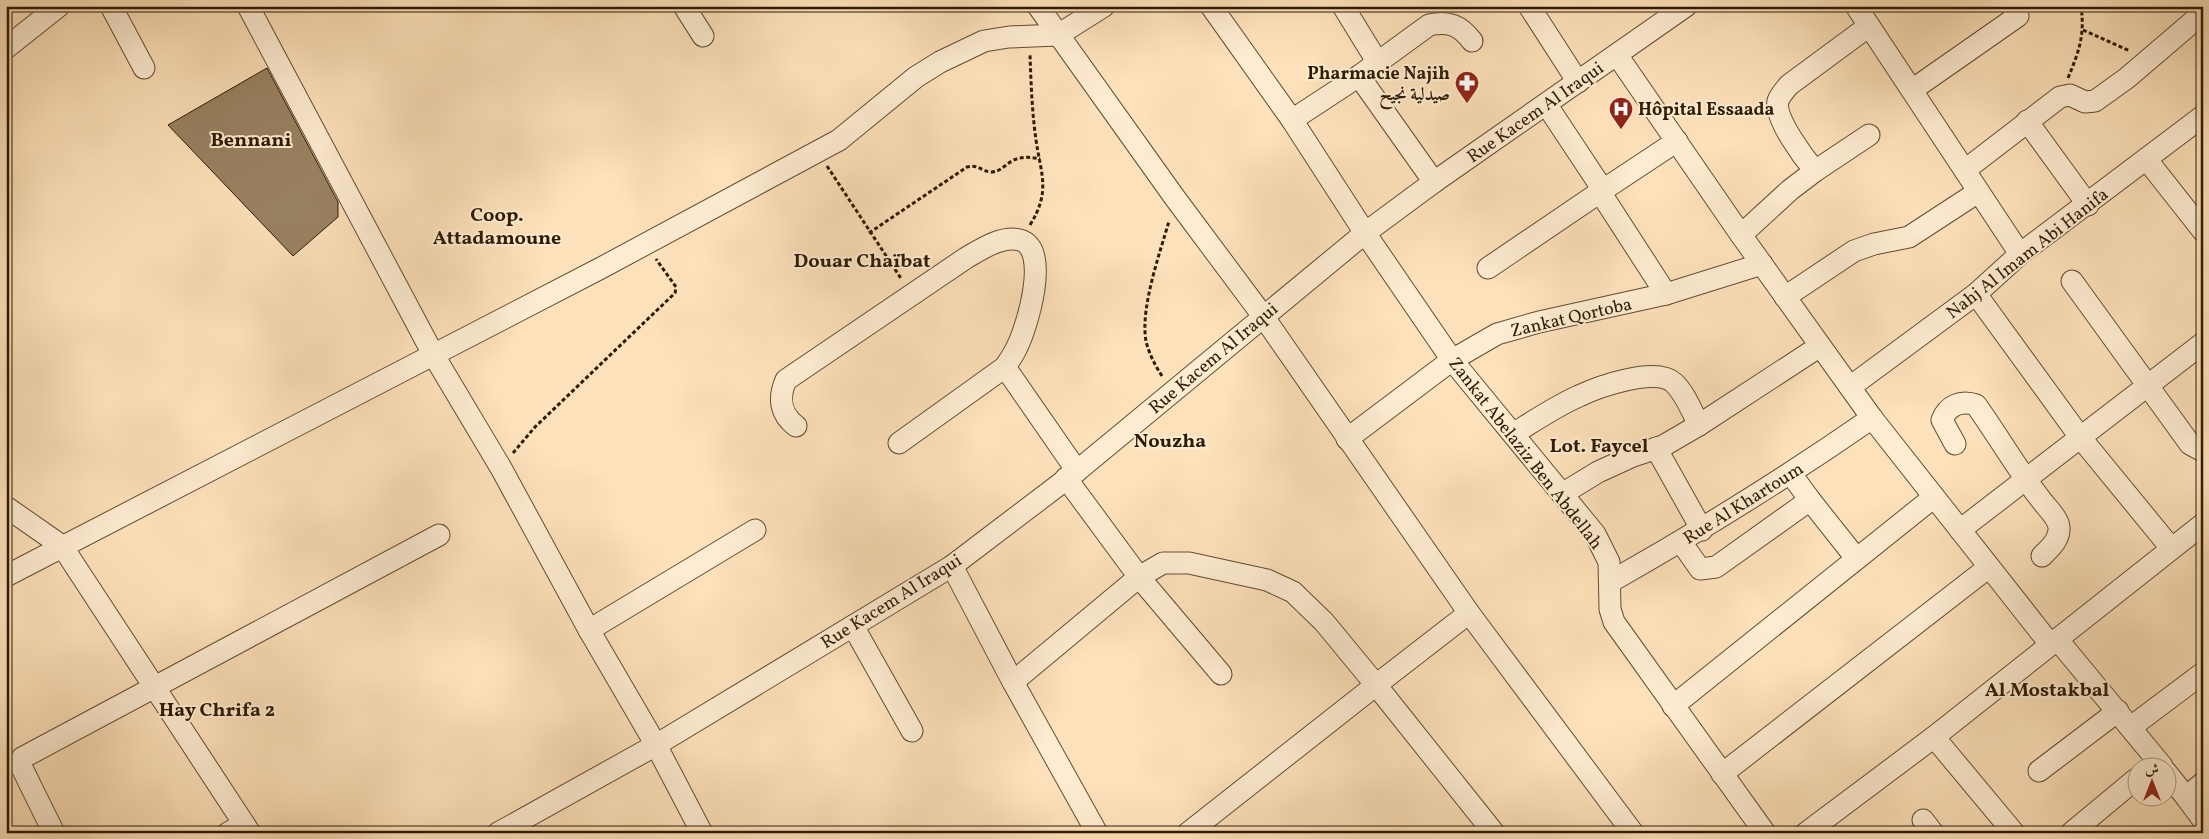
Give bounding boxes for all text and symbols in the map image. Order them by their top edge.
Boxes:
street label: Rue Kacem Al Iraqui [1462,57,1609,170]
place label: Pharmacie Najih صيدلية نجيح [1307,62,1450,110]
pharmacy icon: Pharmacie Najih صيدلية نجيح [1454,70,1480,104]
hospital icon: Hôpital Essaada [1608,96,1634,130]
place label: Hôpital Essaada [1638,98,1775,123]
district label: Bennani [210,127,292,155]
street label: Nahj Al Imam Abi Hanifa [1942,183,2114,325]
district label: Coop. Attadamoune [433,202,561,253]
district label: Douar Chaïbat [794,248,931,276]
street label: Zankat Qortoba [1508,292,1635,345]
street label: Rue Kacem Al Iraqui [1144,298,1284,421]
street label: Zankat Abelaziz Ben Abdellah [1442,353,1608,555]
district label: Nouzha [1134,428,1206,456]
district label: Lot. Faycel [1550,433,1649,461]
street label: Rue Al Khartoum [1679,457,1809,551]
street label: Rue Kacem Al Iraqui [817,549,967,656]
district label: Al Mostakbal [1985,677,2110,705]
district label: Hay Chrifa 2 [159,697,275,725]
north arrow [2126,756,2176,806]
text: ش [2145,761,2159,780]

